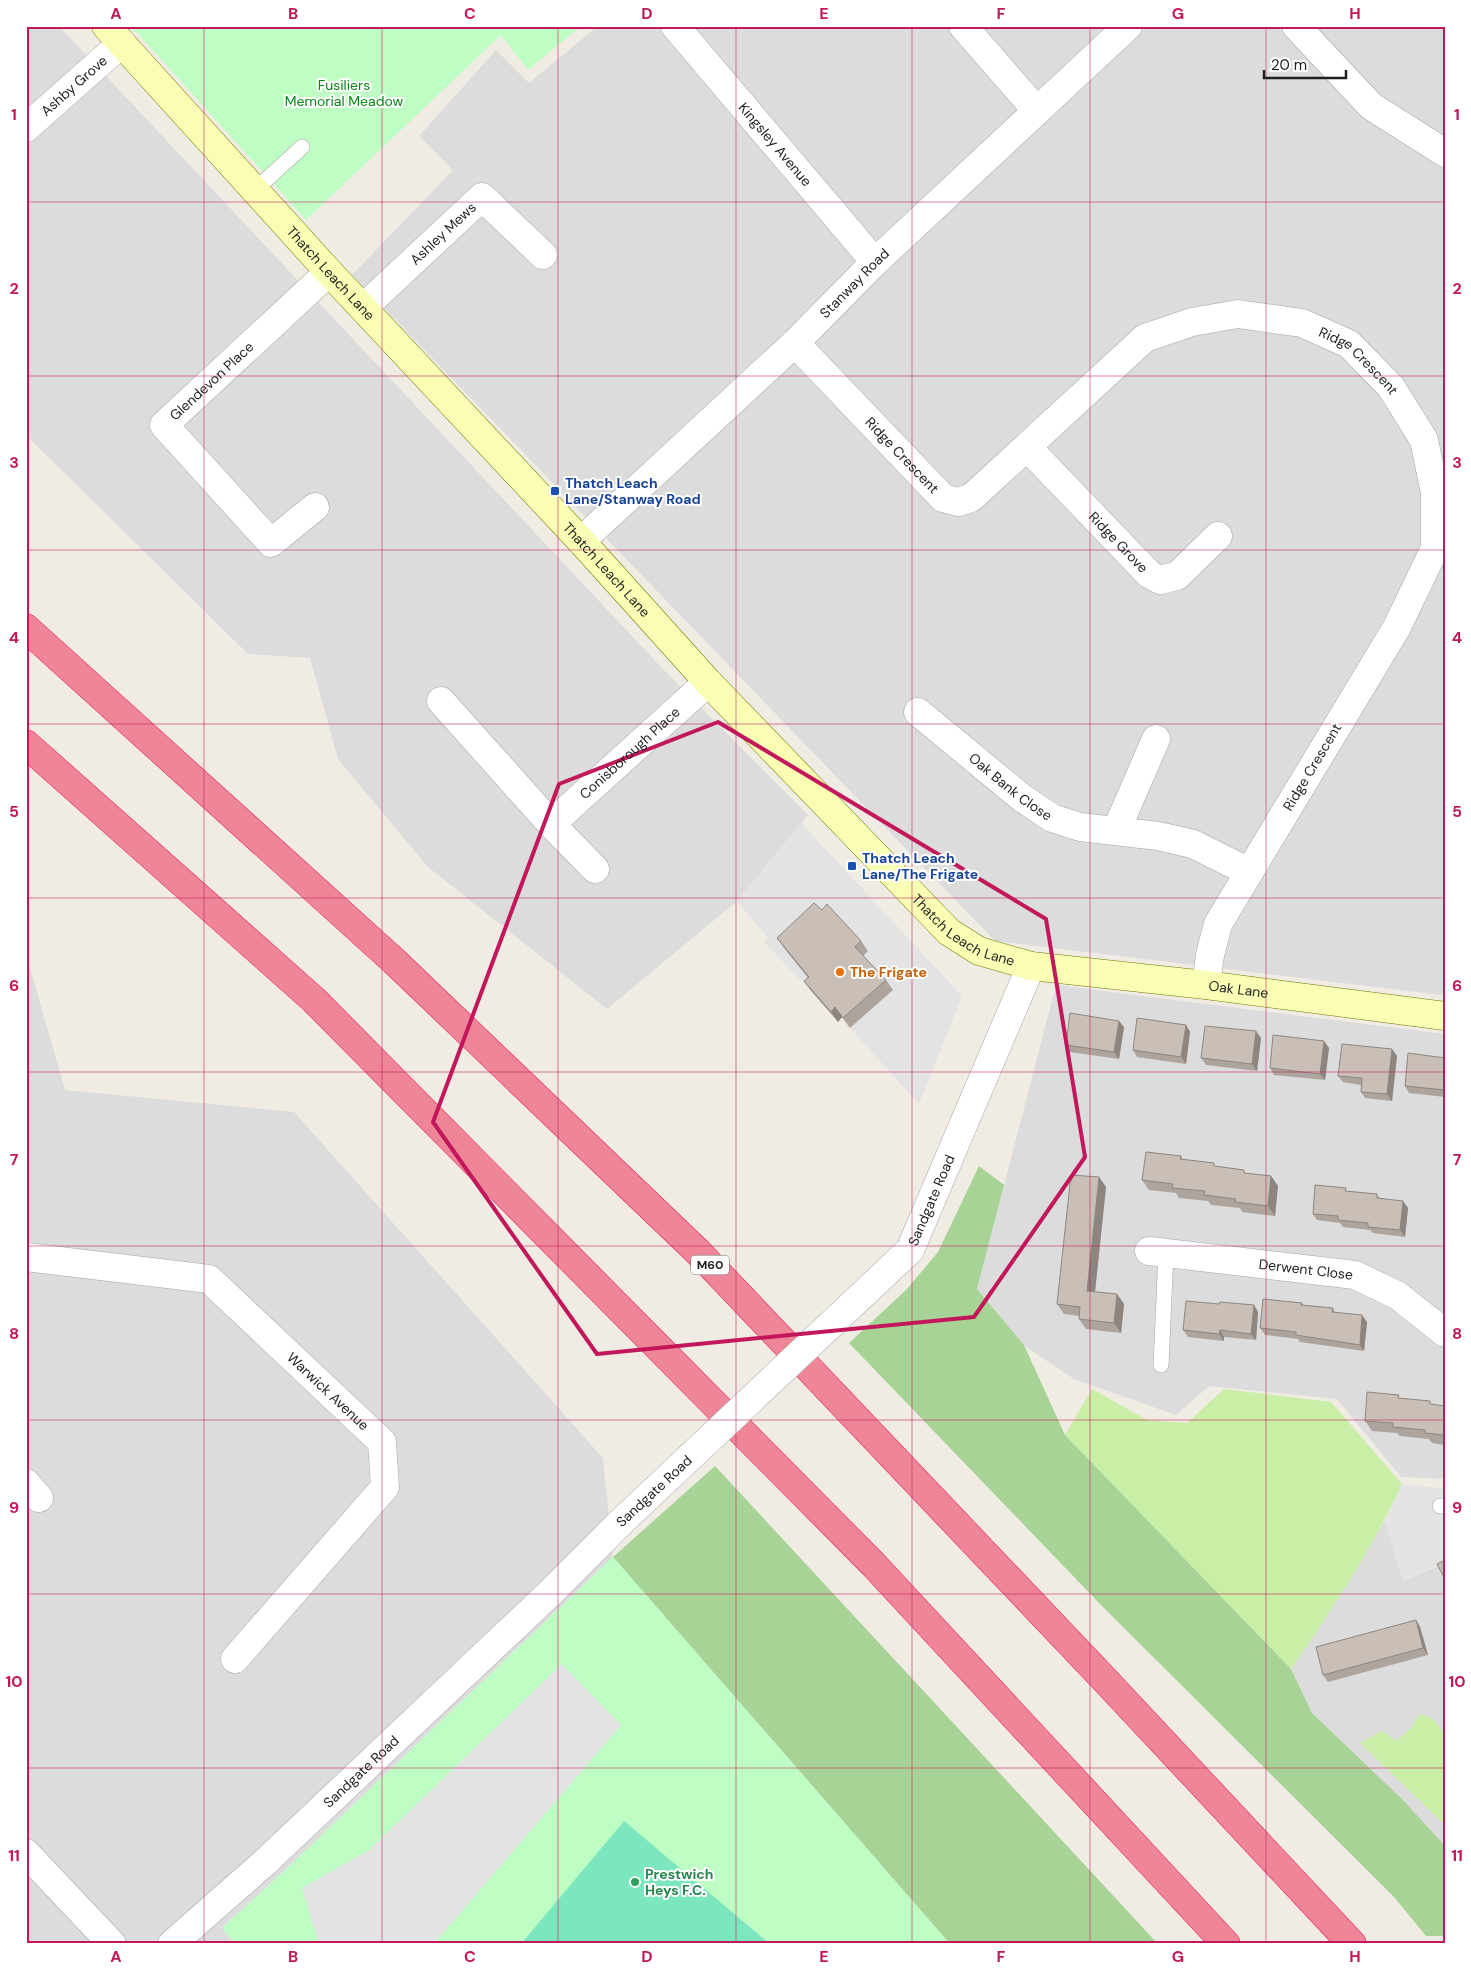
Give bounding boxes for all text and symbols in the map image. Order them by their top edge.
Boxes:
text: A [110,3,122,24]
text: B [288,3,298,24]
text: C [464,3,476,24]
text: D [641,3,653,24]
text: E [819,3,829,24]
text: F [997,3,1006,24]
text: G [1172,3,1184,24]
text: H [1349,3,1361,24]
scale bar [1264,48,1346,80]
street label: Ashby Grove [37,51,111,120]
text: 20 m [1271,55,1307,75]
park label: Fusiliers Memorial Meadow [285,76,403,110]
street label: Kingsley Avenue [735,99,816,190]
text: 1 [11,104,17,125]
text: 1 [1454,104,1460,125]
street label: Ashley Mews [406,198,480,269]
street label: Thatch Leach Lane [283,222,379,324]
street label: Stanway Road [816,244,893,322]
text: 2 [9,278,19,299]
text: 2 [1452,278,1462,299]
street label: Ridge Crescent [1316,323,1402,398]
street label: Glendevon Place [166,337,257,424]
street label: Ridge Crescent [861,413,943,497]
text: 3 [9,452,19,473]
text: 3 [1452,452,1462,473]
place label: Thatch Leach Lane/Stanway Road [565,474,701,508]
marker: Thatch Leach Lane/Stanway Road [549,485,561,497]
street label: Ridge Grove [1085,508,1152,577]
street label: Thatch Leach Lane [559,518,654,621]
text: 4 [9,627,19,648]
text: 4 [1452,627,1462,648]
street label: Conisborough Place [576,703,684,803]
street label: Ridge Crescent [1279,720,1345,814]
street label: Oak Bank Close [965,749,1056,825]
text: 5 [9,801,19,822]
text: 5 [1452,801,1462,822]
place label: Thatch Leach Lane/The Frigate [862,849,978,883]
marker: Thatch Leach Lane/The Frigate [846,860,858,872]
street label: Thatch Leach Lane [908,890,1017,970]
place label: The Frigate [850,963,927,981]
marker: The Frigate [834,966,846,978]
text: 6 [9,975,19,996]
text: 6 [1452,975,1462,996]
street label: Oak Lane [1207,976,1270,1002]
text: 7 [10,1149,19,1170]
text: 7 [1453,1149,1462,1170]
street label: Sandgate Road [904,1152,959,1249]
street label: Derwent Close [1258,1255,1354,1284]
road number: M60 [691,1256,729,1274]
text: 8 [9,1323,19,1344]
text: 8 [1452,1323,1462,1344]
street label: Warwick Avenue [283,1348,373,1434]
street label: Sandgate Road [612,1451,696,1531]
text: 9 [9,1497,19,1518]
text: 9 [1452,1497,1462,1518]
text: 10 [5,1671,23,1692]
text: 10 [1448,1671,1466,1692]
street label: Sandgate Road [319,1731,403,1811]
text: 11 [8,1845,20,1866]
text: 11 [1451,1845,1463,1866]
place label: Prestwich Heys F.C. [645,1865,713,1899]
marker: Prestwich Heys F.C. [629,1876,641,1888]
text: A [110,1946,122,1967]
text: B [288,1946,298,1967]
text: C [464,1946,476,1967]
text: D [641,1946,653,1967]
text: E [819,1946,829,1967]
text: F [997,1946,1006,1967]
text: G [1172,1946,1184,1967]
text: H [1349,1946,1361,1967]

